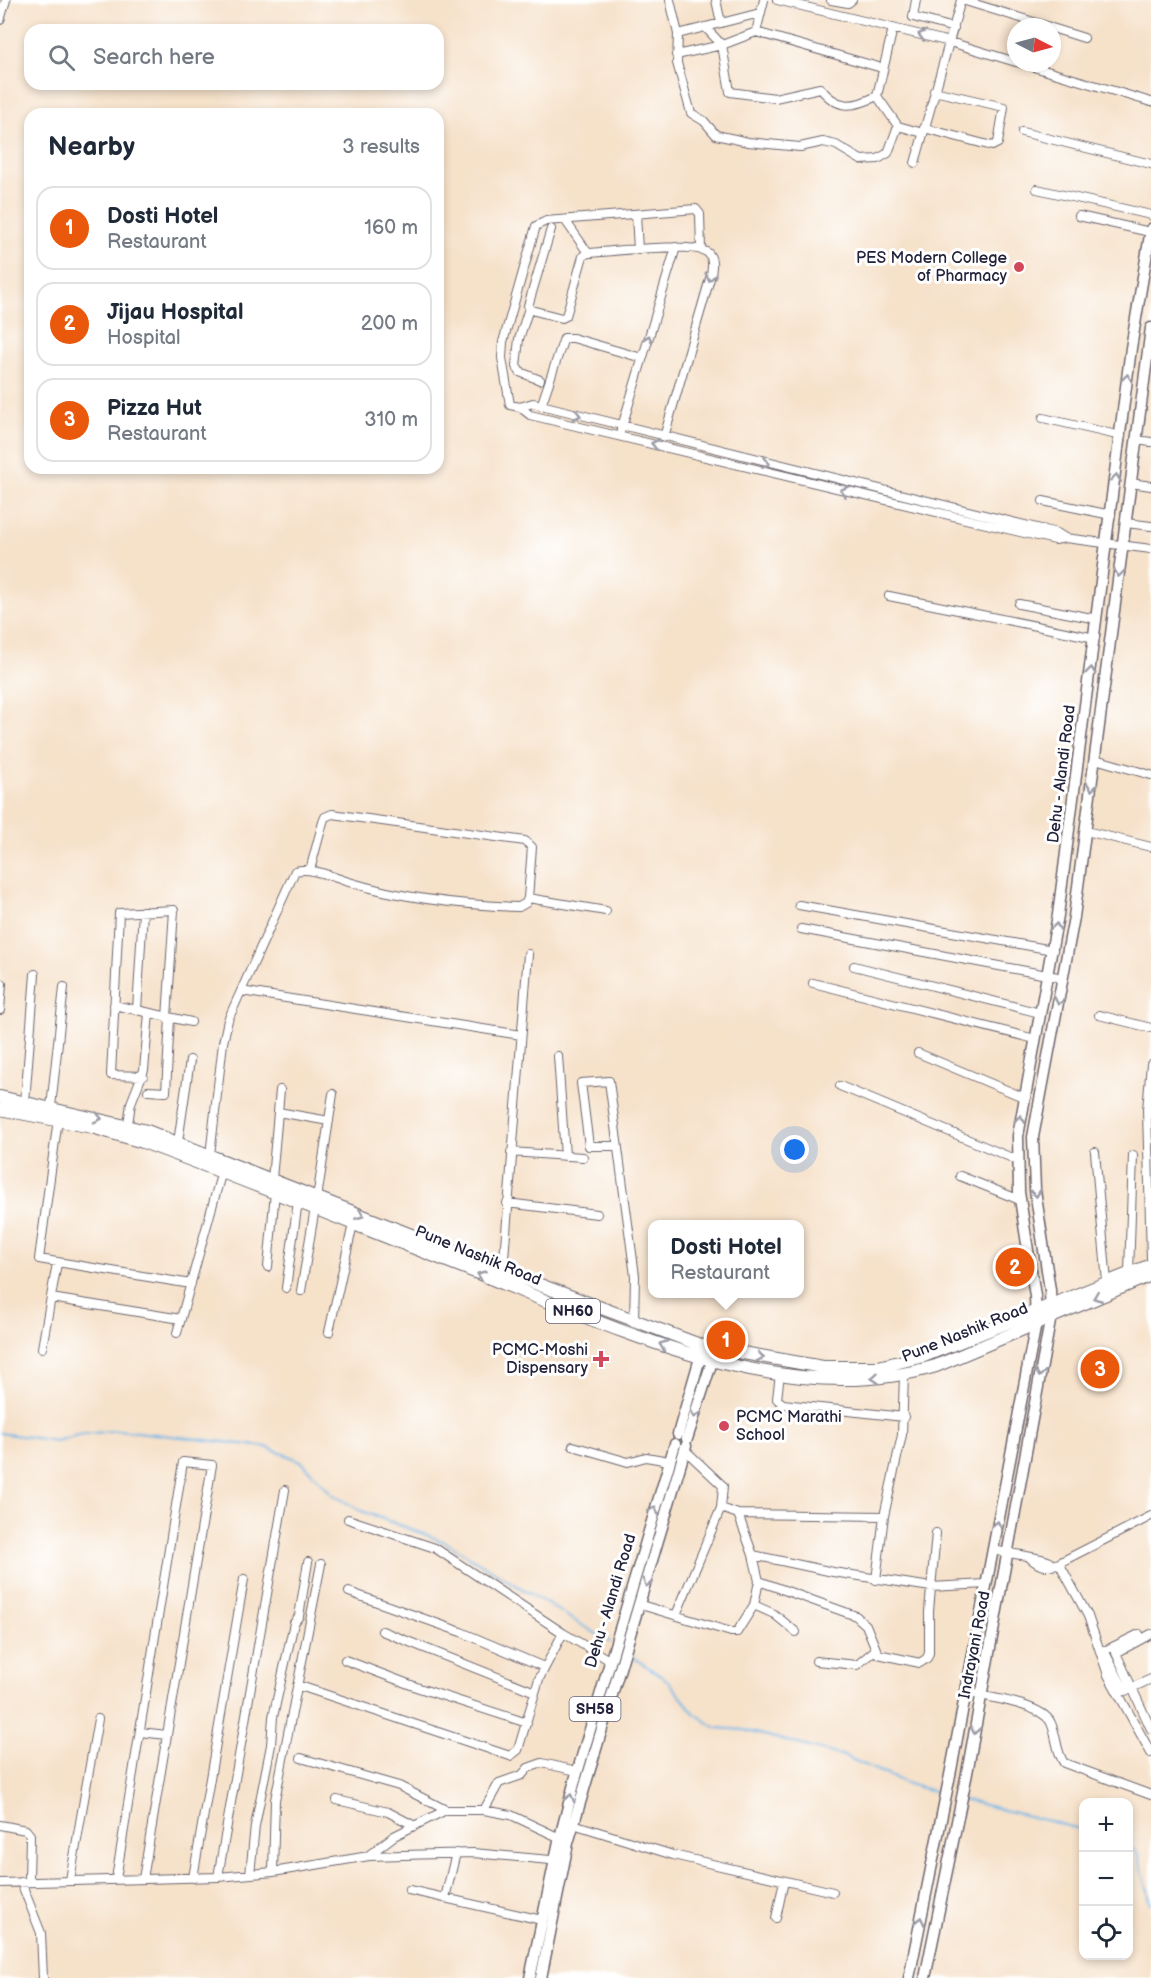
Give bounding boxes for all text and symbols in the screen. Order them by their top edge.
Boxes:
north arrow [1007,18,1061,72]
search box [24,24,444,90]
one-way arrow [917,30,927,43]
icon: search [45,41,78,74]
text: Search here [93,44,215,71]
text: Nearby [48,132,135,163]
text: 3 results [342,135,420,159]
text: Dosti Hotel [107,203,218,230]
text: 1 [65,216,74,240]
text: 160 m [364,216,418,240]
text: Restaurant [107,230,207,254]
place label: PES Modern College of Pharmacy [856,249,1008,286]
marker: PES Modern College of Pharmacy [1012,260,1026,274]
one-way arrow [704,272,717,282]
text: Jijau Hospital [107,299,244,326]
text: 2 [64,312,75,336]
text: 200 m [361,312,418,336]
text: Hospital [107,326,180,350]
one-way arrow [641,334,653,345]
one-way arrow [1121,373,1133,382]
text: Pizza Hut [107,395,202,422]
one-way arrow [571,407,581,420]
text: 3 [64,408,75,432]
text: 310 m [364,408,418,432]
text: Restaurant [107,422,207,446]
one-way arrow [650,439,660,452]
one-way arrow [760,455,770,468]
one-way arrow [1109,473,1121,483]
one-way arrow [840,485,850,498]
one-way arrow [1114,568,1126,578]
one-way arrow [1084,667,1096,676]
street label: Dehu - Alandi Road [1044,704,1080,844]
one-way arrow [1086,783,1098,792]
one-way arrow [1050,922,1062,932]
one-way arrow [1053,995,1066,1005]
one-way arrow [93,1110,103,1123]
one-way arrow [1013,1114,1025,1123]
your location [780,1135,809,1164]
one-way arrow [1029,1189,1041,1198]
one-way arrow [354,1207,364,1220]
popup [648,1220,804,1298]
street label: Pune Nashik Road [412,1222,544,1290]
text: Dosti Hotel [670,1234,782,1261]
pin: 2 [996,1244,1034,1290]
text: Restaurant [670,1261,770,1285]
one-way arrow [477,1270,488,1282]
one-way arrow [1092,1290,1103,1302]
road number: NH60 [546,1299,600,1323]
street label: Pune Nashik Road [899,1299,1031,1367]
pin: 1 [706,1318,746,1362]
one-way arrow [659,1339,669,1352]
place label: PCMC-Moshi Dispensary [492,1341,589,1378]
pin: 3 [1080,1346,1120,1392]
marker: PCMC-Moshi Dispensary [592,1350,610,1368]
one-way arrow [756,1350,765,1362]
one-way arrow [1035,1369,1047,1378]
one-way arrow [871,1372,880,1385]
one-way arrow [690,1408,702,1419]
place label: PCMC Marathi School [736,1408,842,1445]
marker: PCMC Marathi School [717,1419,731,1433]
one-way arrow [647,1505,660,1516]
one-way arrow [990,1520,1003,1530]
street label: Dehu - Alandi Road [582,1532,640,1670]
one-way arrow [642,1577,654,1588]
street label: Indrayani Road [955,1590,995,1700]
road number: SH58 [570,1697,620,1721]
one-way arrow [969,1726,981,1735]
one-way arrow [563,1793,575,1804]
map controls [1079,1798,1133,1960]
button: + [1079,1798,1133,1852]
button: − [1079,1852,1133,1906]
button: locate [1079,1906,1133,1960]
one-way arrow [913,1916,926,1926]

